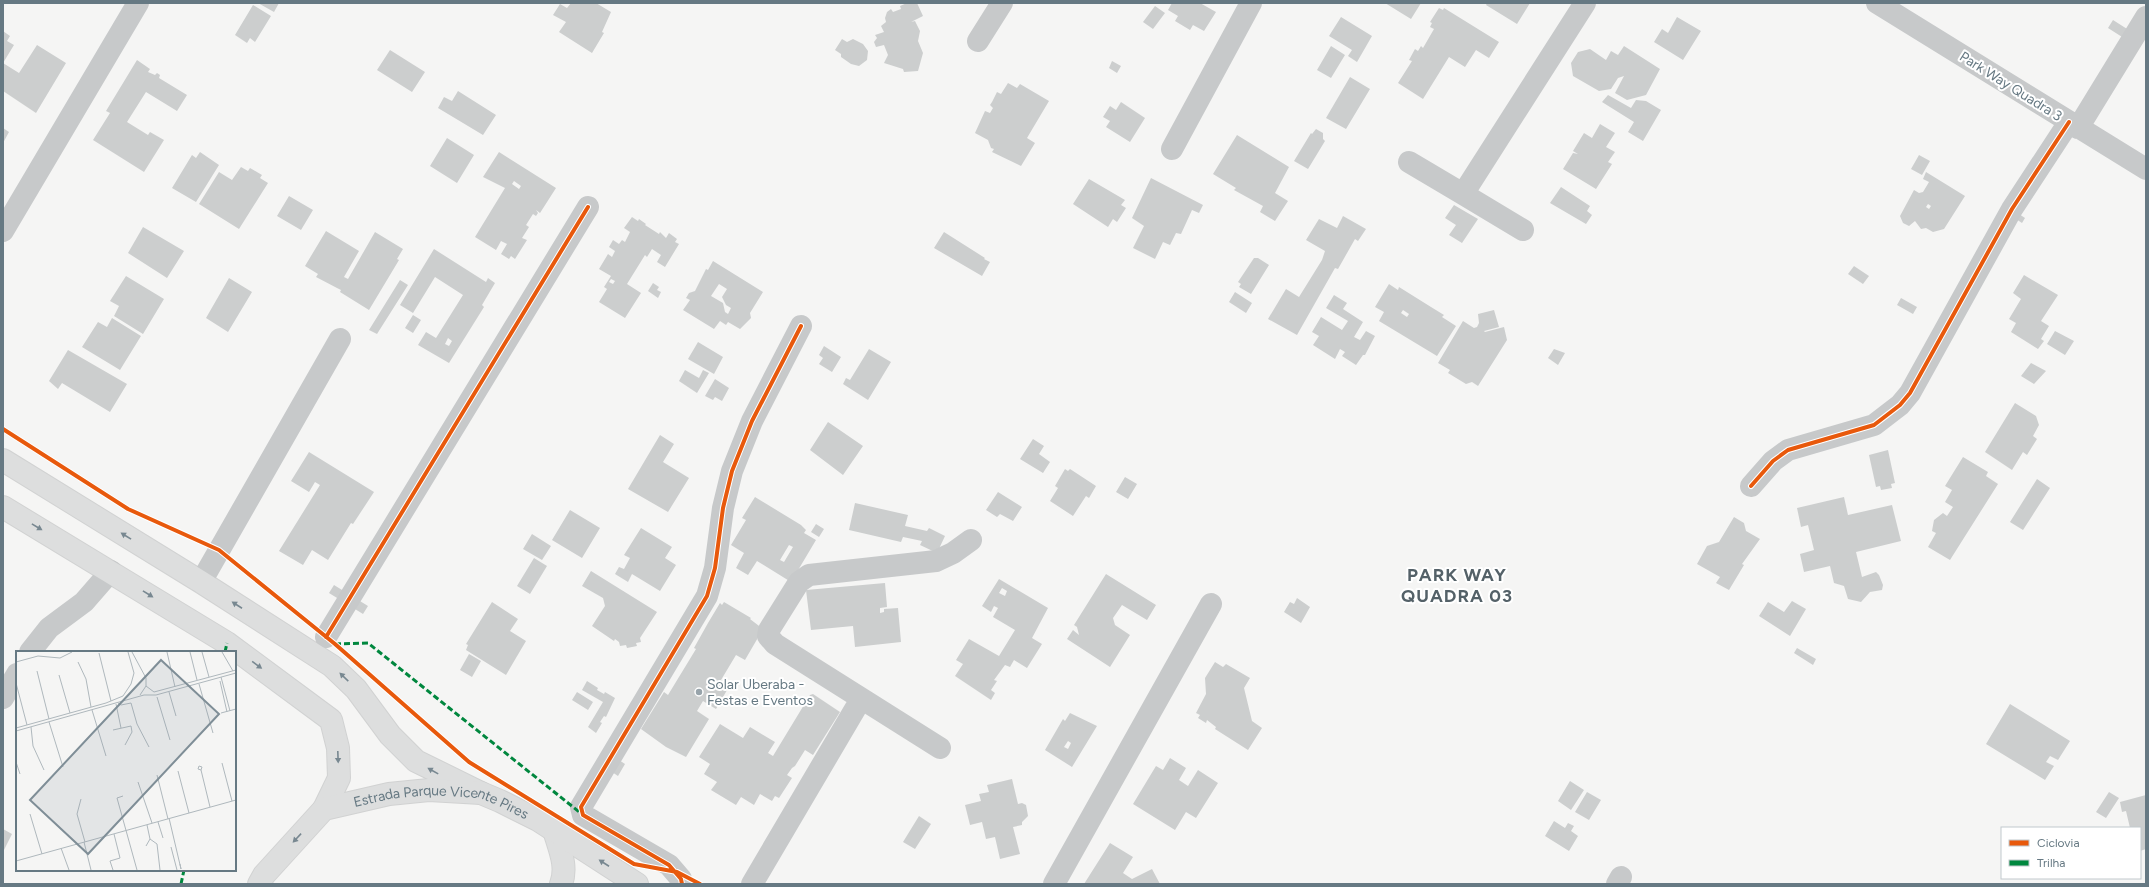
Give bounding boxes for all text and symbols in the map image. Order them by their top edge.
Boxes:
street label: Park Way Quadra 3 [1956,48,2065,125]
one-way arrow [31,524,43,531]
one-way arrow [121,532,131,540]
district label: PARK WAY QUADRA 03 [1401,564,1513,607]
one-way arrow [142,591,154,598]
one-way arrow [231,601,243,608]
inset map [16,651,236,871]
one-way arrow [251,661,262,669]
one-way arrow [339,673,349,682]
place label: Solar Uberaba - Festas e Eventos [707,676,813,709]
marker: Solar Uberaba - Festas e Eventos [694,687,704,697]
one-way arrow [335,751,341,764]
one-way arrow [427,767,439,774]
street label: Estrada Parque Vicente Pires [352,782,531,823]
legend [2001,827,2141,879]
one-way arrow [293,833,302,843]
text: Ciclovia [2037,836,2080,850]
text: Trilha [2037,856,2065,870]
one-way arrow [599,859,609,867]

